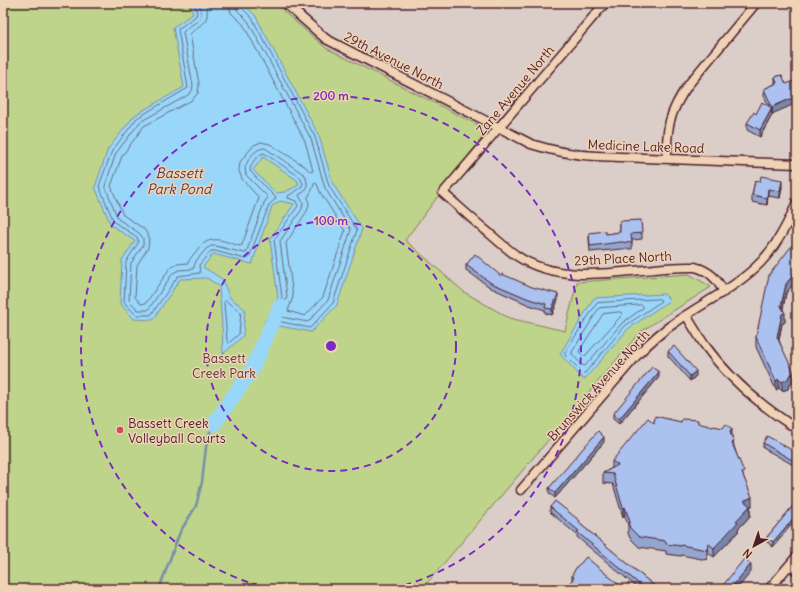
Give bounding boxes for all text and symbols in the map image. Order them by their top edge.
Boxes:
street label: 29th Avenue North [341,28,447,93]
street label: Zane Avenue North [473,41,558,139]
text: 200 m [313,88,349,103]
street label: Medicine Lake Road [587,136,705,157]
water label: Bassett Park Pond [147,164,213,198]
text: 100 m [314,213,348,228]
street label: 29th Place North [574,247,673,270]
street label: Brunswick Avenue North [544,326,653,445]
centre of rings [324,339,338,353]
park label: Bassett Creek Park [192,350,256,382]
place label: Bassett Creek Volleyball Courts [128,415,226,447]
marker: Bassett Creek Volleyball Courts [115,425,125,435]
north arrow [734,526,774,566]
text: N [740,546,755,561]

